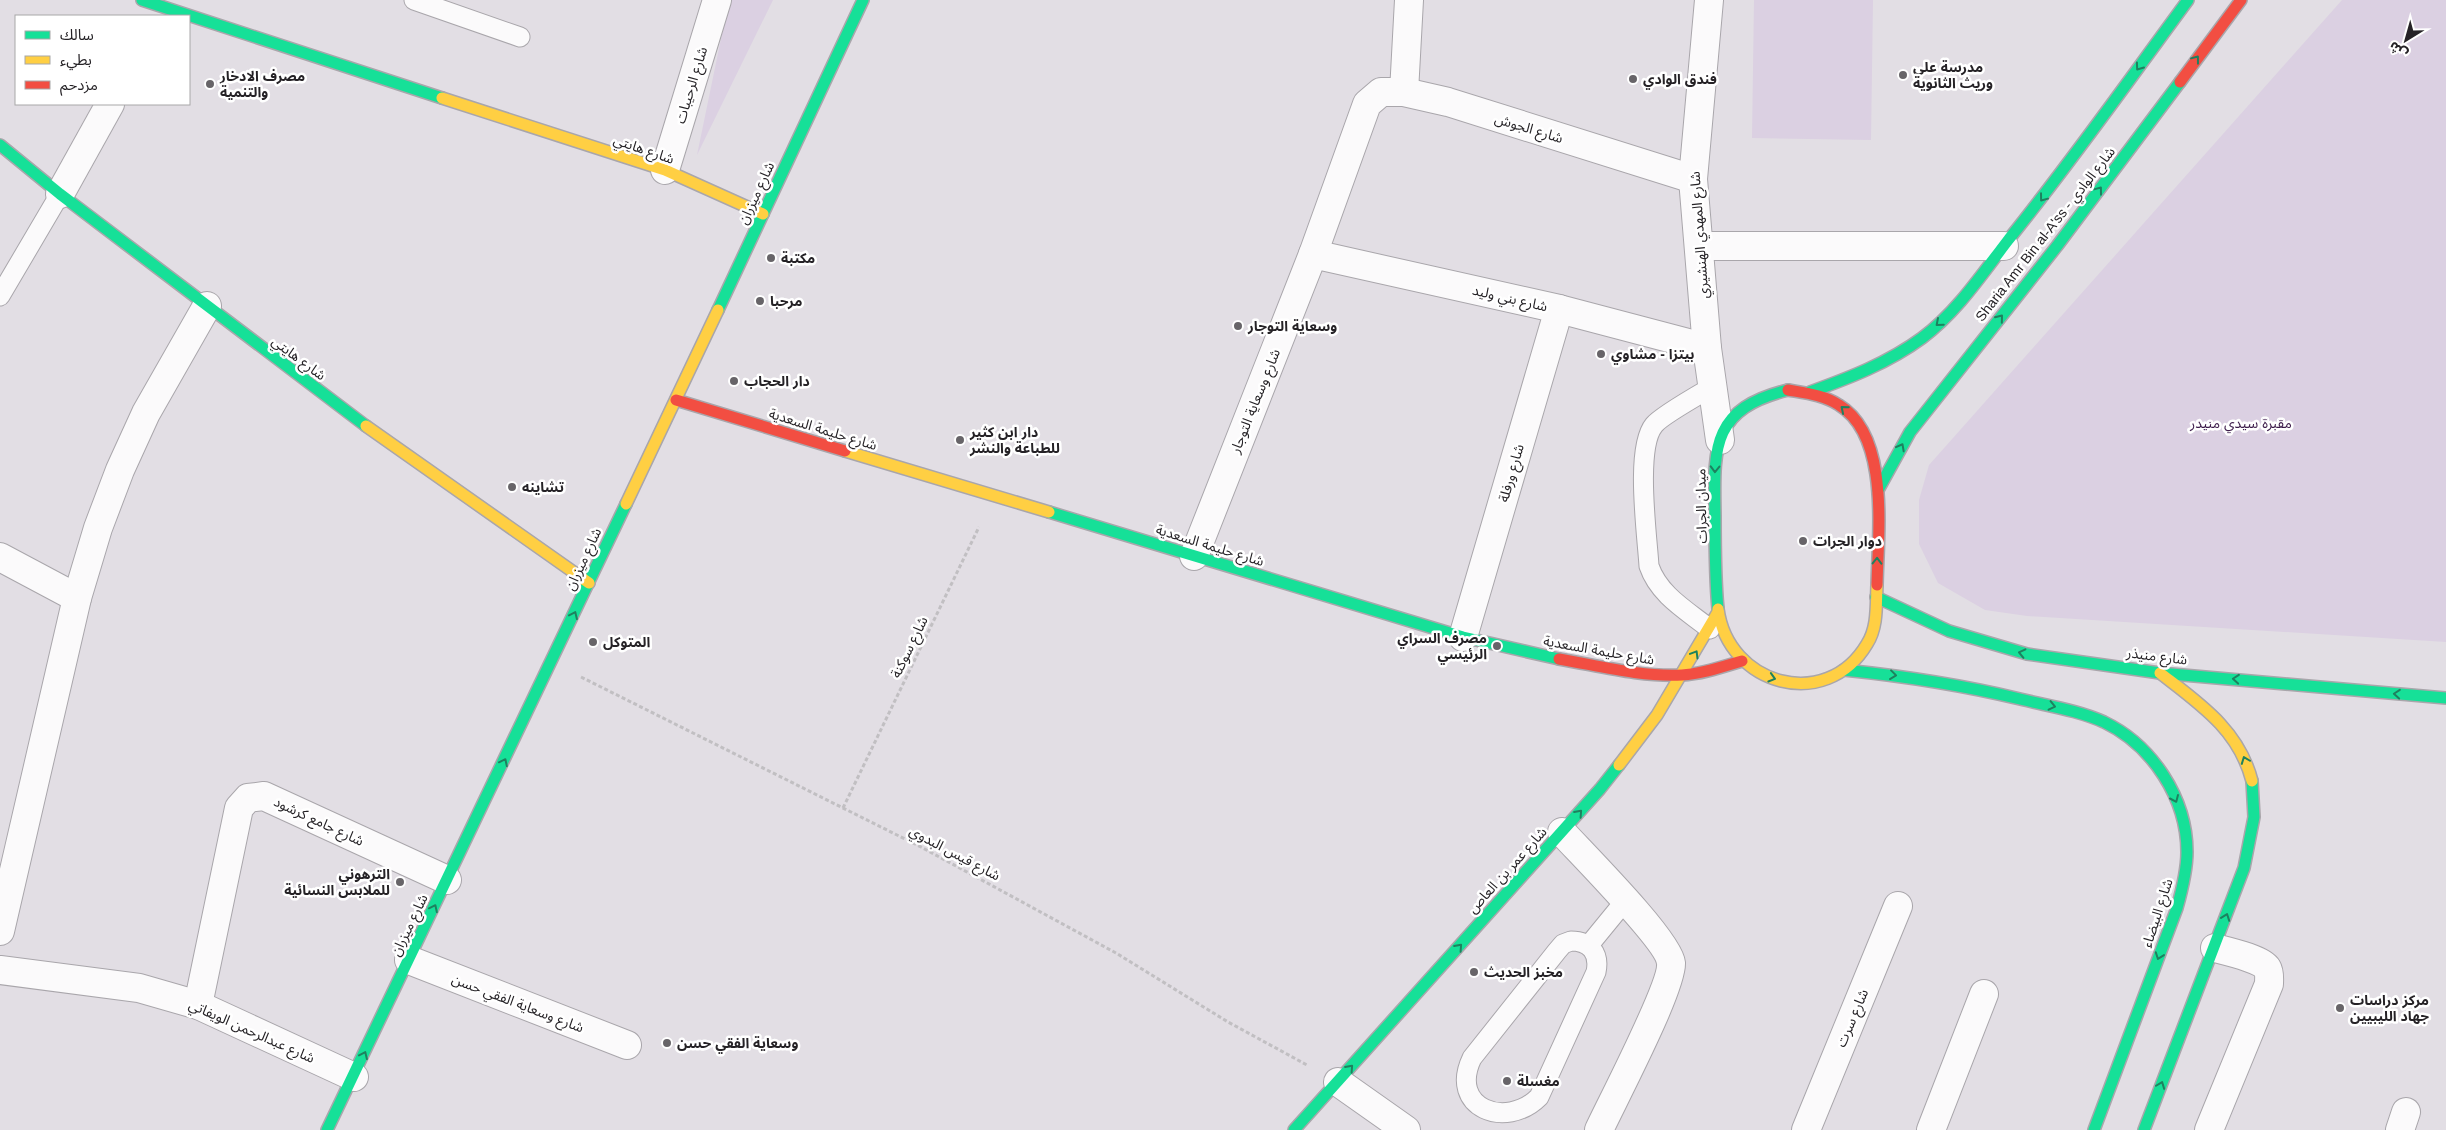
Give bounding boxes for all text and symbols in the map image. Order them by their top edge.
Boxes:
legend [15,15,190,105]
north arrow [2381,15,2431,65]
text: سالك [60,26,94,43]
text: ش [2386,38,2411,63]
street label: شارع الرحيبات [672,45,713,126]
text: بطيء [60,51,92,71]
one-way arrow [2191,56,2199,65]
place label: مدرسة علي وريث الثانوية [1913,59,1993,92]
one-way arrow [2136,62,2145,71]
place label: مصرف الادخار والتنمية [219,68,305,100]
marker: مدرسة علي وريث الثانوية [1897,69,1909,81]
place label: فندق الوادي [1643,71,1717,90]
marker: فندق الوادي [1627,73,1639,85]
text: مزدحم [60,76,98,96]
marker: مصرف الادخار والتنمية [204,78,216,90]
street label: شارع الجوش [1492,110,1565,149]
street label: شارع هايتي [611,131,676,170]
street label: Sharia Amr Bin al-A'ss - شارع الوادي [1972,144,2121,326]
street label: شارع ميزران [735,159,780,228]
street label: شارع المهدي الهنشيري [1687,171,1715,299]
one-way arrow [2094,187,2102,196]
one-way arrow [2040,192,2048,201]
place label: مكتبة [781,250,815,266]
marker: مكتبة [765,252,777,264]
street label: شارع بني وليد [1470,282,1549,318]
place label: مرحبا [770,293,803,310]
marker: مرحبا [754,295,766,307]
one-way arrow [1994,315,2002,324]
place label: وسعاية التوجار [1247,318,1337,335]
one-way arrow [1936,318,1945,326]
marker: وسعاية التوجار [1232,320,1244,332]
street label: شارع هايتي [267,333,329,386]
place label: بيتزا - مشاوي [1611,346,1694,365]
street label: شارع وسعاية التوجار [1226,347,1286,457]
marker: بيتزا - مشاوي [1595,348,1607,360]
place label: دار الحجاب [744,373,810,390]
marker: دار الحجاب [728,375,740,387]
street label: شارع حليمة السعدية [766,405,879,456]
one-way arrow [1841,405,1850,414]
park label: مقبرة سيدي منيدر [2189,415,2292,434]
place label: دار ابن كثير للطباعة والنشر [969,424,1060,457]
marker: دار ابن كثير للطباعة والنشر [954,434,966,446]
street label: شارع ورفلة [1495,442,1530,505]
one-way arrow [1895,443,1905,452]
one-way arrow [1709,466,1720,474]
street label: ميدان الجرات [1692,468,1711,544]
place label: تشاينه [522,479,564,495]
marker: تشاينه [506,481,518,493]
street label: شارع حليمة السعدية [1153,521,1266,572]
street label: شارع ميزران [562,525,607,594]
place label: دوار الجرات [1813,533,1882,550]
marker: دوار الجرات [1797,535,1809,547]
one-way arrow [1872,557,1882,564]
one-way arrow [567,611,578,620]
street label: شارع سوكنة [887,614,933,682]
place label: مصرف السراي الرئيسي [1397,630,1487,665]
street label: شارع حليمة السعدية [1542,632,1656,671]
place label: المتوكل [603,634,650,650]
marker: المتوكل [587,636,599,648]
marker: مصرف السراي الرئيسي [1491,640,1503,652]
street label: شارع منيذر [2124,644,2188,671]
one-way arrow [2018,648,2027,659]
one-way arrow [1689,650,1699,659]
one-way arrow [1889,669,1897,680]
one-way arrow [1767,673,1775,683]
one-way arrow [2231,674,2239,685]
one-way arrow [2393,688,2401,699]
one-way arrow [2048,701,2057,711]
one-way arrow [2240,757,2250,765]
one-way arrow [498,758,508,767]
street label: شارع جامع كرشود [270,793,367,852]
one-way arrow [2169,794,2180,803]
one-way arrow [1573,809,1582,818]
street label: شارع قيس البدوي [905,822,1003,887]
street label: شارع عمر بن العاص [1464,824,1552,918]
place label: الترهوني للملابس النسائية [284,866,390,898]
marker: الترهوني للملابس النسائية [394,876,406,888]
street label: شارع البيضاء [2138,877,2178,950]
street label: شارع ميزران [387,891,434,960]
one-way arrow [428,904,438,913]
one-way arrow [2220,913,2230,921]
one-way arrow [1453,944,1462,953]
one-way arrow [2155,951,2165,959]
place label: مخبز الحديث [1484,964,1563,981]
marker: مخبز الحديث [1468,966,1480,978]
street label: شارع وسعاية الفقي حسن [449,970,586,1039]
street label: شارع سرت [1833,987,1874,1051]
place label: مركز دراسات جهاد الليبيين [2350,992,2429,1024]
street label: شارع عبدالرحمن الويفاتي [185,996,317,1069]
marker: مركز دراسات جهاد الليبيين [2334,1002,2346,1014]
place label: وسعاية الفقي حسن [677,1035,798,1054]
marker: وسعاية الفقي حسن [661,1037,673,1049]
one-way arrow [358,1051,368,1060]
one-way arrow [1345,1065,1354,1074]
place label: مغسلة [1517,1073,1560,1089]
marker: مغسلة [1501,1075,1513,1087]
one-way arrow [2156,1081,2166,1089]

